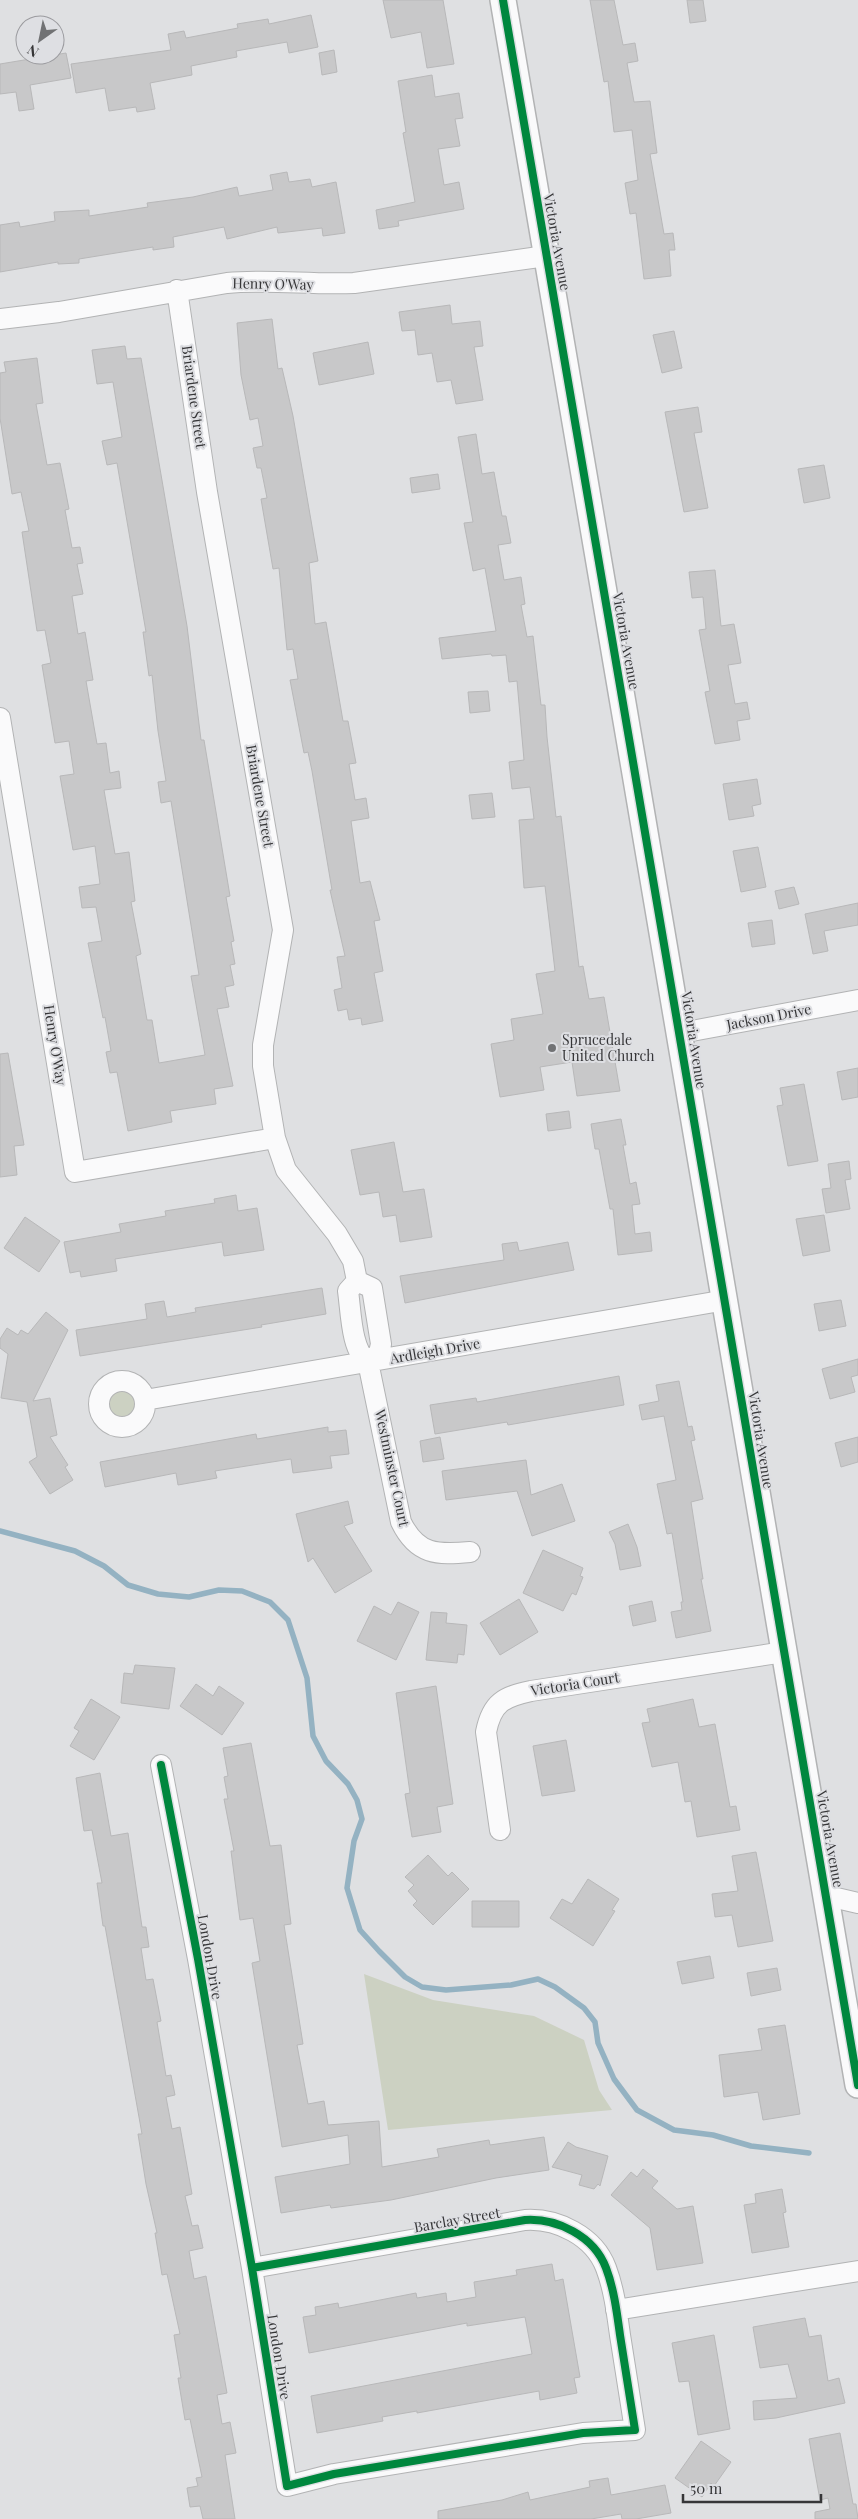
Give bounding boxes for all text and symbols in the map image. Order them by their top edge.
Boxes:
north arrow [15,15,65,65]
text: N [23,41,42,62]
street label: Victoria Avenue [539,191,575,292]
street label: Henry O'Way [232,273,314,294]
street label: Briardene Street [178,344,211,451]
street label: Victoria Avenue [608,590,644,691]
street label: Briardene Street [242,743,279,850]
street label: Victoria Avenue [677,989,712,1090]
street label: Jackson Drive [724,999,813,1034]
street label: Henry O'Way [40,1003,71,1086]
place label: Sprucedale United Church [562,1030,655,1065]
marker: Sprucedale United Church [546,1042,558,1054]
street label: Ardleigh Drive [387,1333,482,1368]
street label: Victoria Avenue [744,1389,779,1490]
street label: Westminster Court [371,1407,414,1529]
street label: Victoria Court [528,1667,621,1700]
street label: Victoria Avenue [812,1788,848,1889]
street label: London Drive [194,1913,227,2001]
street label: Barclay Street [412,2202,502,2236]
street label: London Drive [263,2313,296,2401]
scale bar [683,2472,820,2504]
text: 50 m [690,2478,723,2498]

